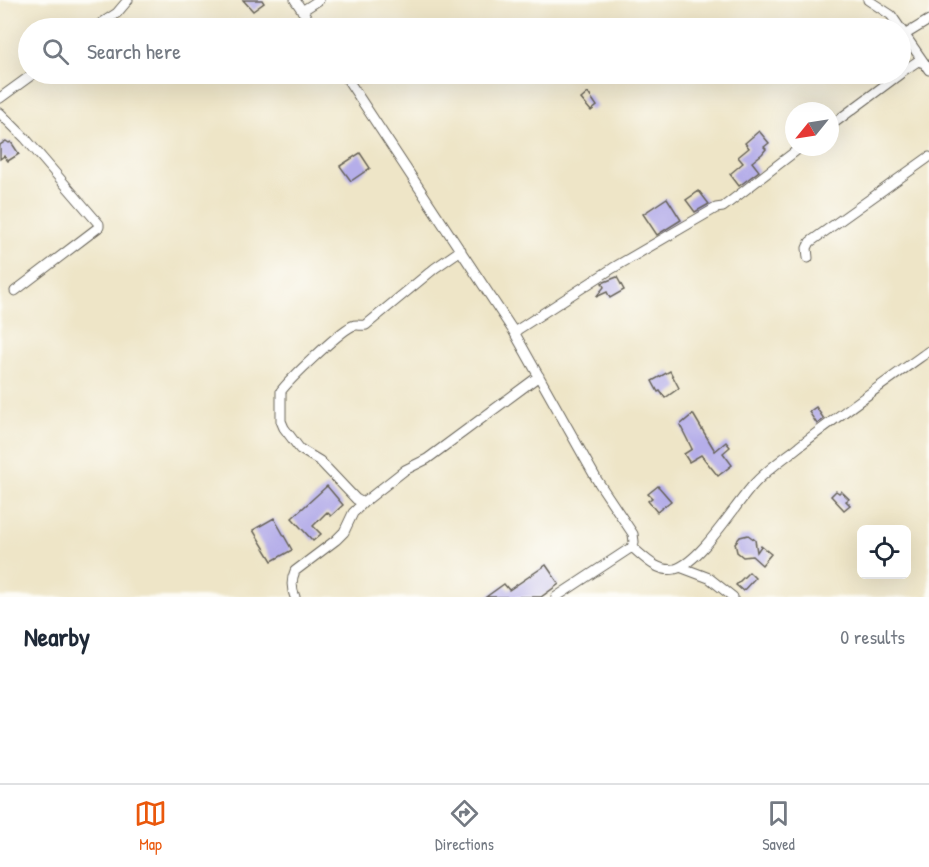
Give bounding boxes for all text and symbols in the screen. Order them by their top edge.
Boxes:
search box [18,18,911,84]
icon: search [39,35,72,68]
text: Search here [87,36,181,66]
north arrow [785,102,839,156]
map controls [857,525,911,579]
button: locate [857,525,911,579]
text: Nearby [24,619,90,654]
text: 0 results [840,623,905,650]
tab: Map [134,797,167,855]
tab: Directions [435,797,494,855]
tab: Saved [762,797,795,855]

